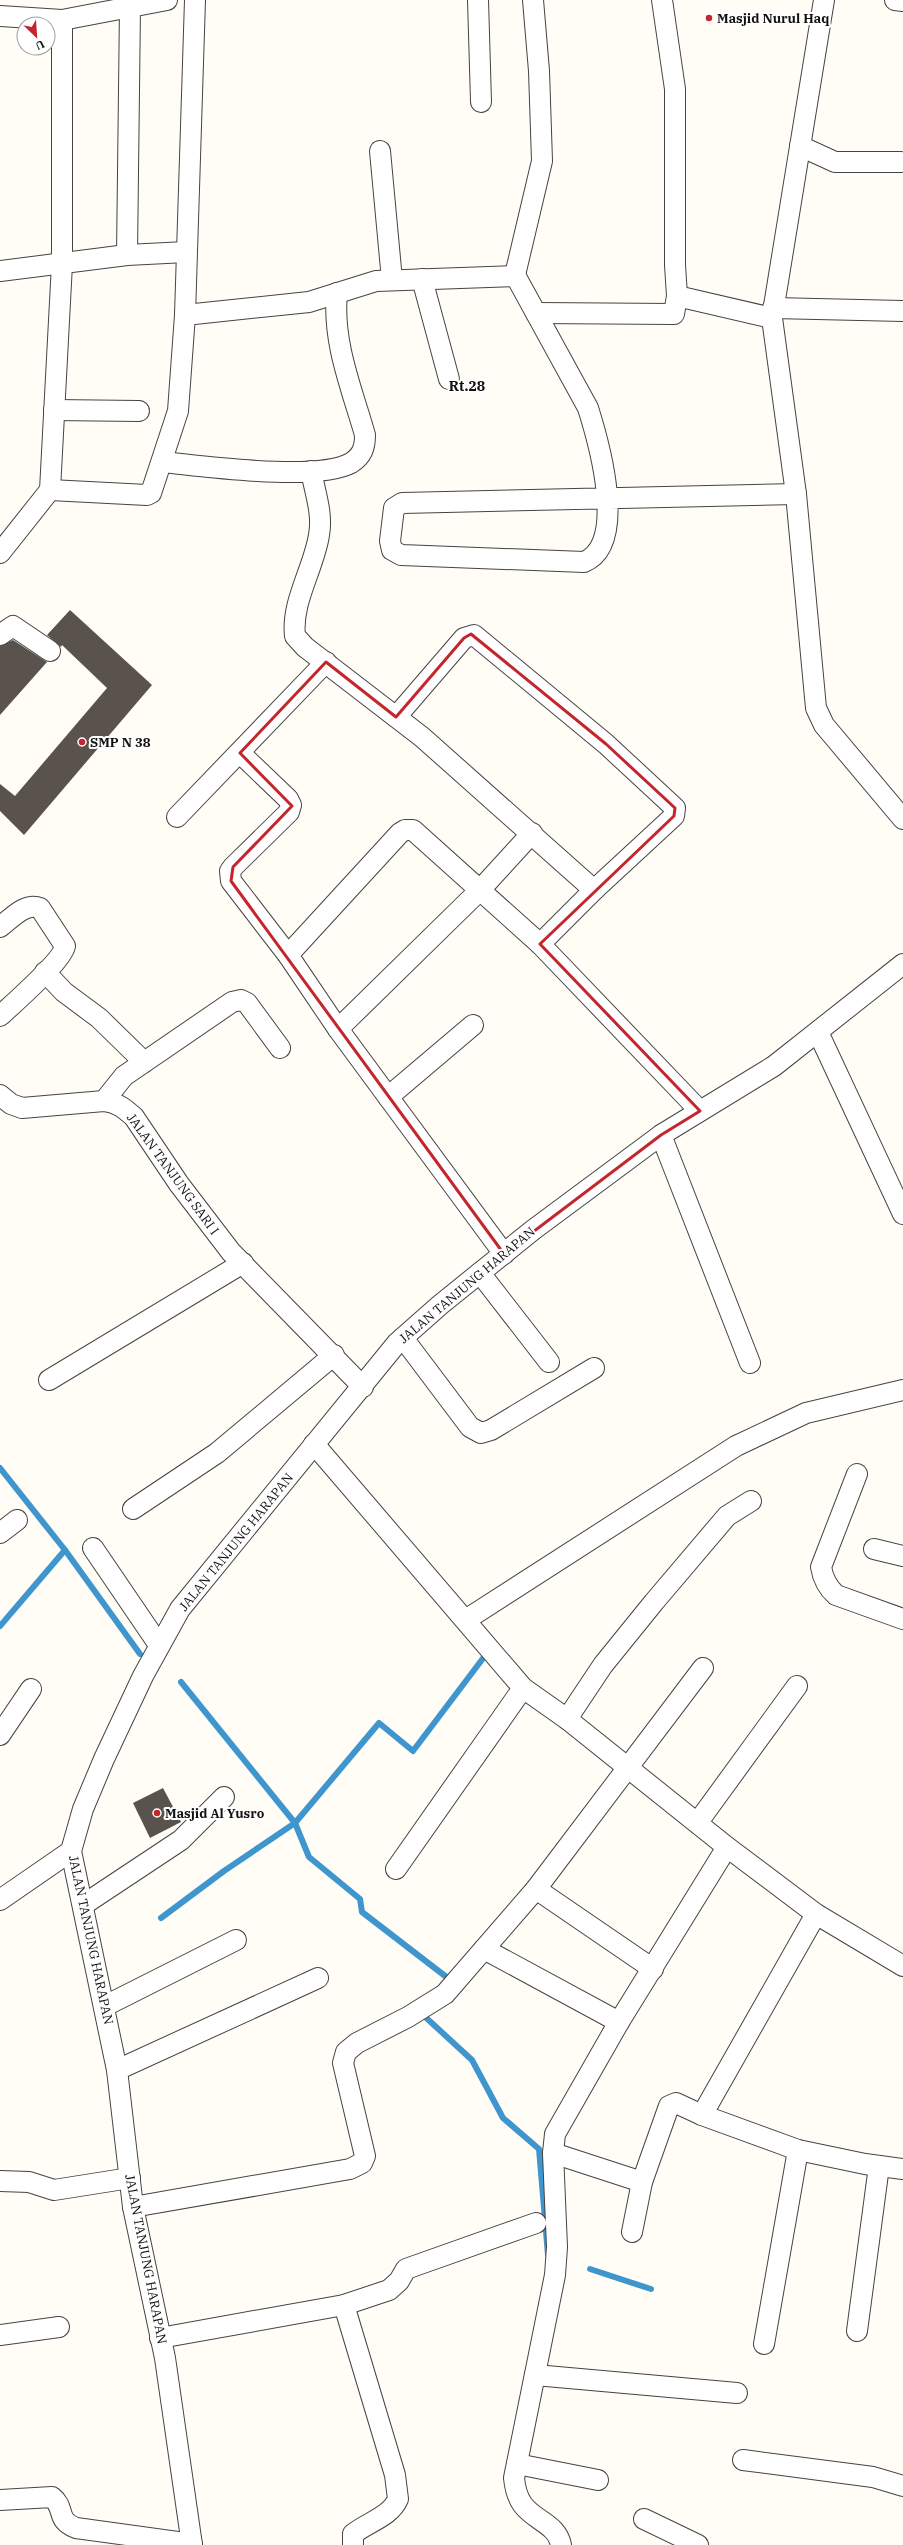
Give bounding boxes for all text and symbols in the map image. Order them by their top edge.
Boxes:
place label: Masjid Nurul Haq [717,10,829,27]
marker: Masjid Nurul Haq [704,13,714,23]
north arrow [16,16,56,56]
text: U [33,37,47,53]
district label: Rt.28 [449,377,485,395]
place label: SMP N 38 [90,734,151,751]
marker: SMP N 38 [77,737,87,747]
street label: JALAN TANJUNG SARI I [123,1110,223,1238]
street label: JALAN TANJUNG HARAPAN [395,1223,539,1347]
street label: JALAN TANJUNG HARAPAN [175,1470,297,1614]
place label: Masjid Al Yusro [165,1805,265,1822]
marker: Masjid Al Yusro [152,1808,162,1818]
street label: JALAN TANJUNG HARAPAN [65,1854,117,2026]
street label: JALAN TANJUNG HARAPAN [121,2173,171,2345]

